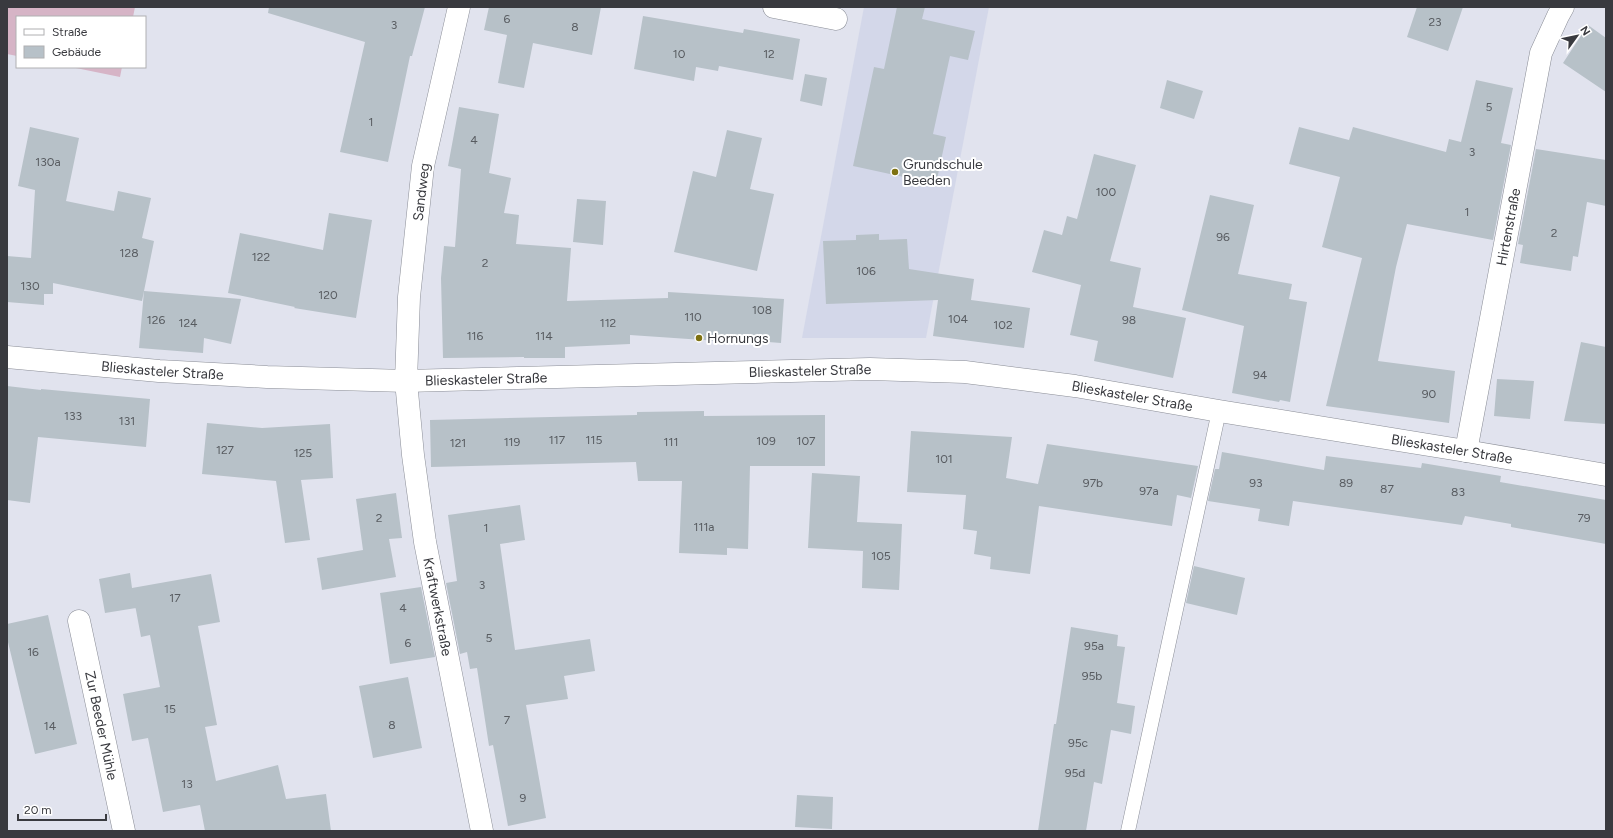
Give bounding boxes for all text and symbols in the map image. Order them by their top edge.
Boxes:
house number: 6 [504,12,511,26]
house number: 23 [1428,15,1442,29]
legend [16,16,146,68]
north arrow [1557,16,1597,56]
house number: 3 [391,18,397,32]
house number: 8 [571,20,579,34]
text: N [1577,24,1593,38]
text: Straße [52,25,88,39]
text: Gebäude [52,45,102,59]
house number: 10 [673,47,686,61]
house number: 12 [763,47,775,61]
house number: 5 [1486,100,1493,114]
house number: 1 [369,115,373,129]
house number: 4 [470,133,478,147]
house number: 3 [1469,145,1475,159]
house number: 130a [35,155,61,169]
place label: Grundschule Beeden [903,156,983,189]
street label: Sandweg [409,162,433,222]
marker: Grundschule Beeden [890,167,900,177]
house number: 100 [1096,185,1116,199]
street label: Hirtenstraße [1493,187,1524,267]
house number: 1 [1465,205,1469,219]
house number: 2 [1551,226,1557,240]
house number: 96 [1216,230,1230,244]
house number: 128 [119,246,139,260]
house number: 122 [252,250,270,264]
house number: 2 [482,256,488,270]
house number: 106 [856,264,876,278]
house number: 130 [20,279,40,293]
house number: 120 [318,288,338,302]
house number: 108 [752,303,772,317]
house number: 110 [684,310,702,324]
house number: 104 [948,312,969,326]
house number: 126 [147,313,165,327]
house number: 98 [1122,313,1136,327]
house number: 124 [178,316,198,330]
house number: 112 [600,316,616,330]
house number: 102 [993,318,1013,332]
house number: 116 [467,329,484,343]
house number: 114 [535,329,553,343]
place label: Hornungs [707,330,769,347]
marker: Hornungs [694,333,704,343]
street label: Blieskasteler Straße [100,358,224,384]
street label: Blieskasteler Straße [748,361,872,381]
house number: 94 [1253,368,1268,382]
street label: Blieskasteler Straße [425,369,548,390]
street label: Blieskasteler Straße [1070,378,1194,415]
house number: 90 [1422,387,1437,401]
house number: 133 [64,409,82,423]
house number: 131 [119,414,135,428]
street label: Blieskasteler Straße [1390,431,1514,468]
house number: 117 [549,433,566,447]
house number: 115 [586,433,603,447]
house number: 109 [756,434,776,448]
house number: 107 [796,434,816,448]
house number: 119 [504,435,521,449]
house number: 111 [664,435,678,449]
house number: 121 [450,436,466,450]
house number: 127 [216,443,235,457]
house number: 125 [294,446,312,460]
house number: 101 [935,452,953,466]
house number: 97b [1083,476,1103,490]
house number: 93 [1249,476,1263,490]
house number: 89 [1339,476,1353,490]
house number: 87 [1380,482,1394,496]
house number: 97a [1139,484,1159,498]
house number: 83 [1451,485,1465,499]
house number: 2 [376,511,382,525]
house number: 79 [1577,511,1591,525]
house number: 111a [694,520,715,534]
house number: 1 [484,521,488,535]
house number: 105 [871,549,891,563]
street label: Kraftwerkstraße [419,556,455,658]
house number: 3 [479,578,485,592]
house number: 17 [169,591,181,605]
house number: 4 [399,601,407,615]
house number: 5 [486,631,493,645]
house number: 6 [405,636,412,650]
house number: 95a [1084,639,1104,653]
house number: 16 [27,645,39,659]
house number: 95b [1082,669,1102,683]
street label: Zur Beeder Mühle [81,670,121,782]
house number: 15 [164,702,176,716]
house number: 7 [504,713,511,727]
house number: 8 [388,718,396,732]
house number: 14 [44,719,57,733]
house number: 95c [1068,736,1089,750]
house number: 95d [1065,766,1085,780]
house number: 13 [181,777,193,791]
house number: 9 [520,791,527,805]
scale bar [18,796,106,822]
text: 20 m [24,803,52,817]

